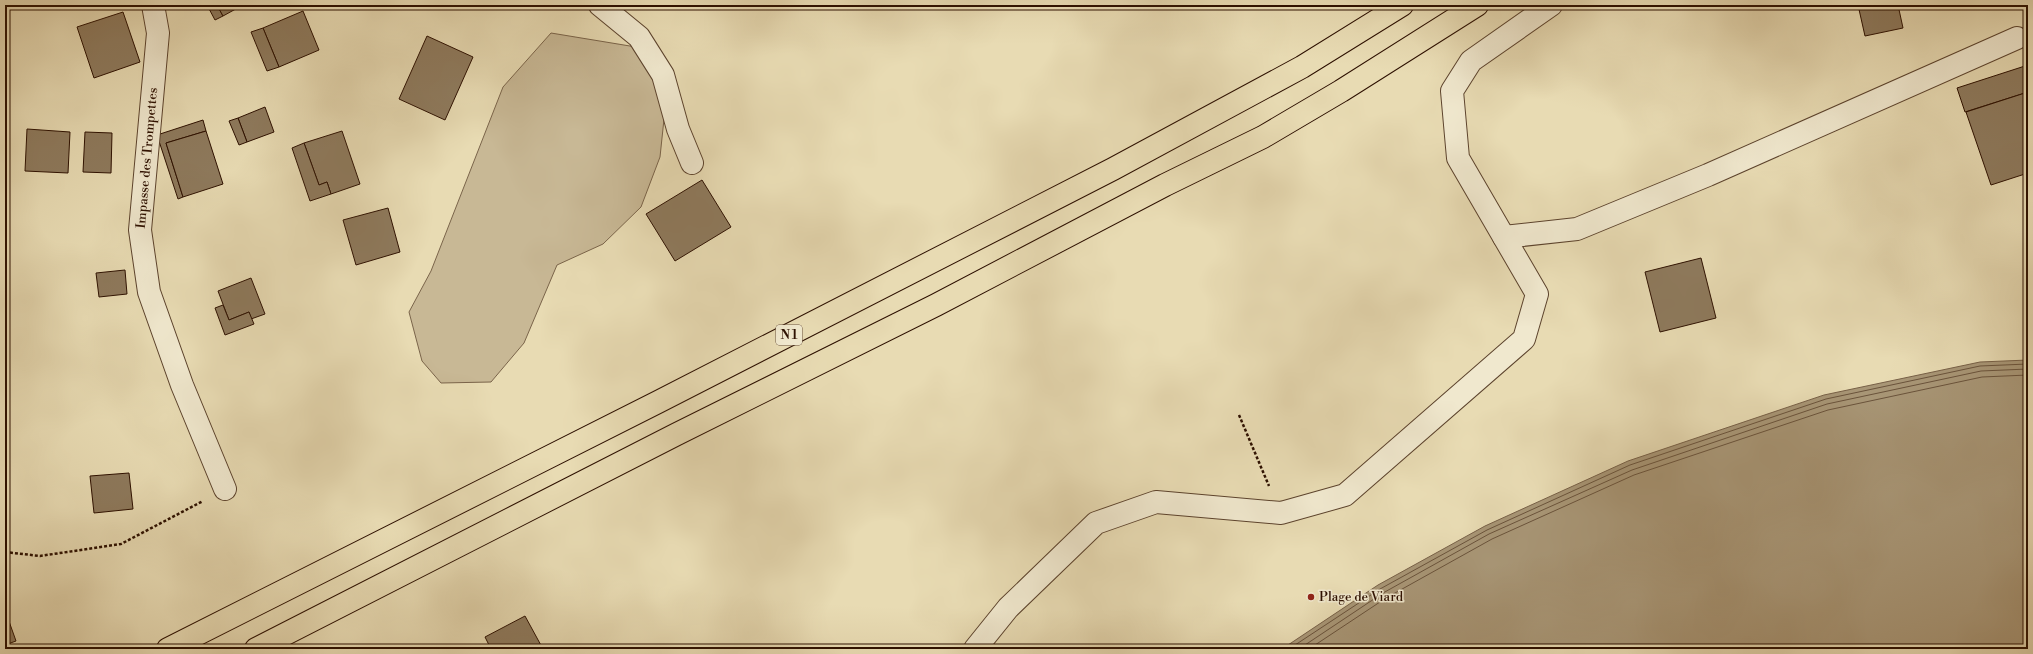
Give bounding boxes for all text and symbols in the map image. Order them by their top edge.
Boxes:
street label: Impasse des Trompettes [133,87,161,229]
road number: N 1 [776,325,802,345]
place label: Plage de Viard [1319,589,1404,605]
marker: Plage de Viard [1306,592,1316,602]

